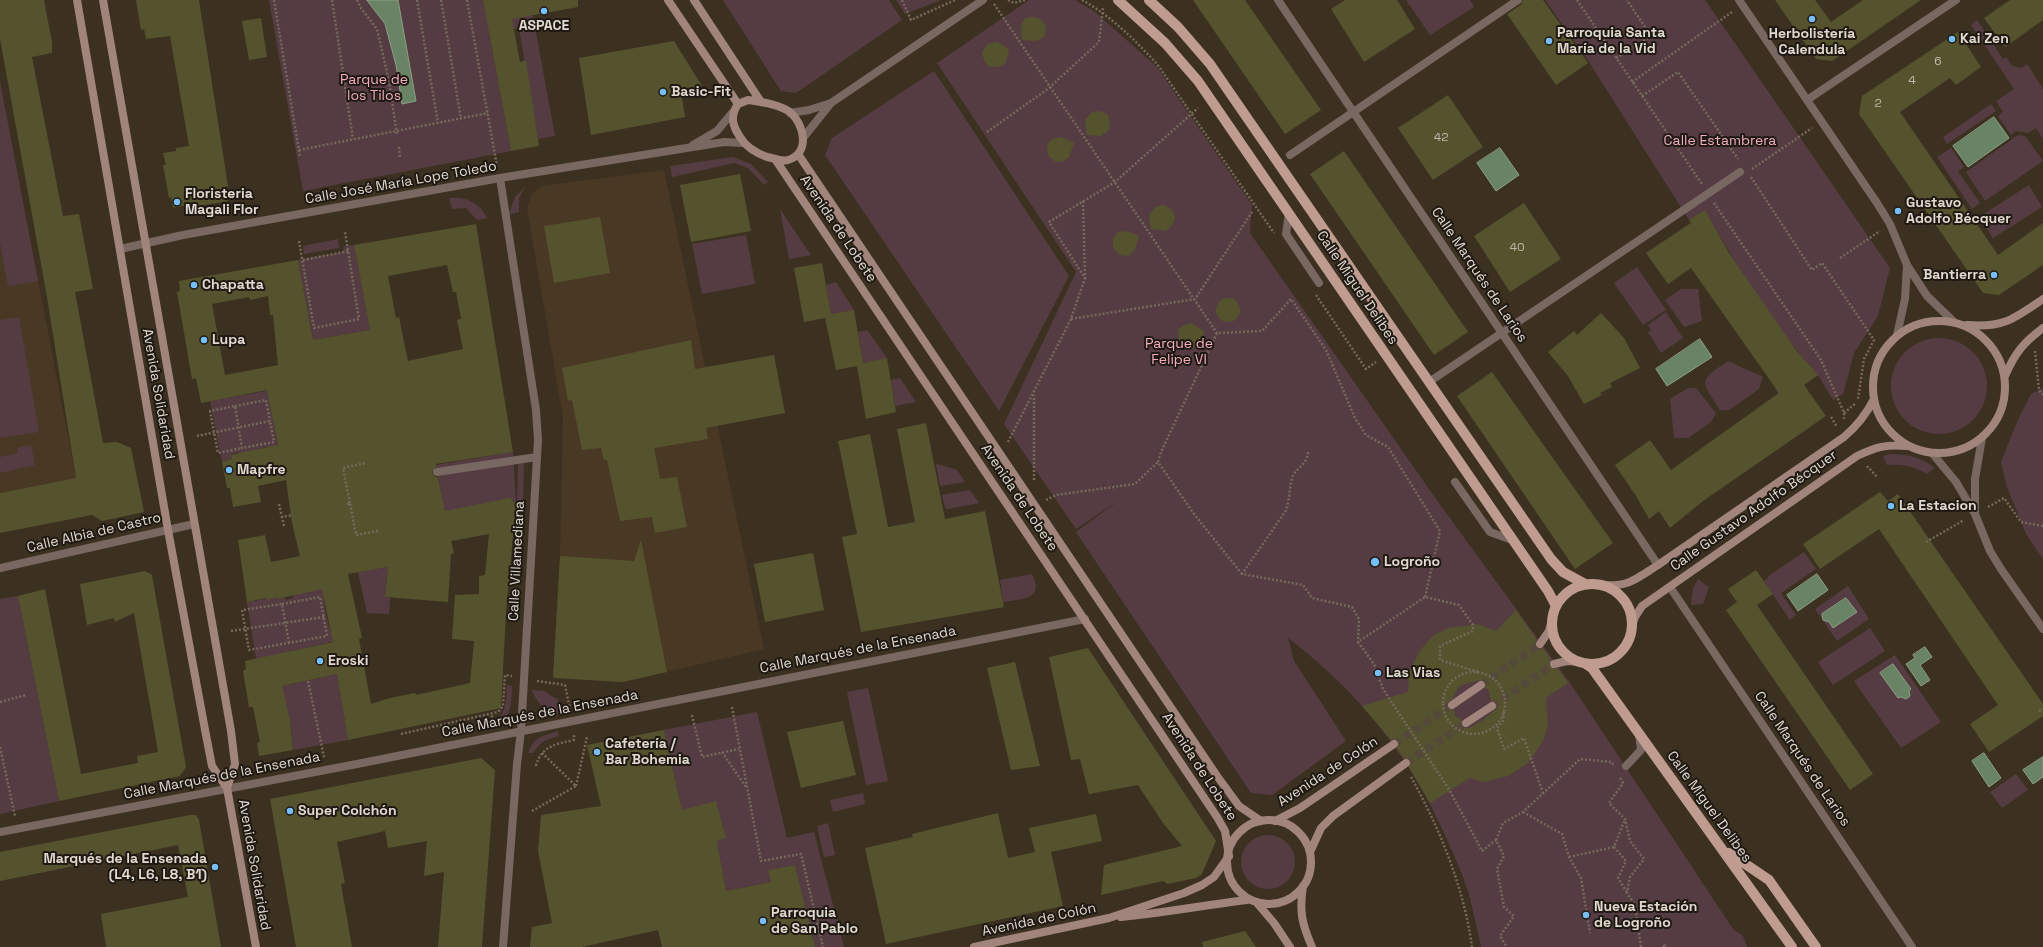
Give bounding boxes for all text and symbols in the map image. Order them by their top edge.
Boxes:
marker: ASPACE [539,6,549,16]
marker: Herbolistería Calendula [1807,14,1817,24]
place label: ASPACE [519,18,569,34]
place label: Parroquia Santa María de la Vid [1557,25,1665,58]
place label: Herbolistería Calendula [1769,26,1855,58]
place label: Kai Zen [1960,31,2009,47]
marker: Kai Zen [1947,34,1957,44]
marker: Parroquia Santa María de la Vid [1544,36,1554,46]
house number: 6 [1934,55,1942,69]
park label: Parque de los Tilos [340,72,408,104]
house number: 4 [1908,74,1916,88]
place label: Basic-Fit [671,84,731,100]
marker: Basic-Fit [658,87,668,97]
house number: 2 [1874,97,1882,111]
house number: 42 [1434,131,1448,145]
park label: Calle Estambrera [1664,133,1776,149]
street label: Calle José María Lope Toledo [304,158,498,208]
street label: Avenida de Lobete [796,172,880,286]
place label: Floristeria Magali Flor [185,186,259,218]
place label: Gustavo Adolfo Bécquer [1906,195,2011,228]
marker: Floristeria Magali Flor [172,197,182,207]
street label: Calle Marqués de Larios [1428,204,1530,346]
marker: Gustavo Adolfo Bécquer [1893,206,1903,216]
street label: Calle Miguel Delibes [1313,228,1401,348]
house number: 40 [1509,241,1525,255]
place label: Bantierra [1923,267,1986,283]
marker: Bantierra [1989,270,1999,280]
place label: Chapatta [202,277,264,293]
marker: Chapatta [189,280,199,290]
street label: Avenida Solidaridad [138,327,178,461]
place label: Lupa [212,332,245,348]
marker: Lupa [199,335,209,345]
park label: Parque de Felipe VI [1145,336,1213,368]
street label: Avenida de Lobete [977,441,1061,555]
street label: Calle Gustavo Adolfo Bécquer [1667,447,1841,575]
place label: Mapfre [237,462,286,478]
marker: Mapfre [224,465,234,475]
place label: La Estacion [1899,498,1977,514]
street label: Calle Villamediana [505,501,529,621]
marker: La Estacion [1886,501,1896,511]
street label: Calle Albia de Castro [25,509,163,557]
place label: Logroño [1384,554,1440,570]
marker: Logroño [1369,556,1381,568]
street label: Calle Marqués de la Ensenada [759,623,957,677]
place label: Eroski [328,653,369,669]
marker: Eroski [315,656,325,666]
place label: Las Vias [1386,665,1440,681]
marker: Las Vias [1373,668,1383,678]
street label: Calle Marqués de la Ensenada [441,687,639,741]
street label: Calle Marqués de Larios [1751,688,1853,830]
street label: Avenida de Lobete [1158,710,1240,824]
street label: Avenida de Colón [1275,733,1381,811]
place label: Cafetería / Bar Bohemia [605,736,690,768]
marker: Cafetería / Bar Bohemia [592,747,602,757]
street label: Calle Miguel Delibes [1663,748,1755,866]
street label: Calle Marqués de la Ensenada [123,749,321,803]
street label: Avenida Solidaridad [234,798,274,932]
place label: Super Colchón [298,803,397,819]
marker: Super Colchón [285,806,295,816]
place label: Marqués de la Ensenada (L4, L6, L8, B1) [43,851,207,884]
marker: Marqués de la Ensenada (L4, L6, L8, B1) [210,862,220,872]
place label: Nueva Estación de Logroño [1594,899,1697,932]
street label: Avenida de Colón [981,900,1097,940]
place label: Parroquia de San Pablo [771,905,858,938]
marker: Nueva Estación de Logroño [1581,910,1591,920]
marker: Parroquia de San Pablo [758,916,768,926]

